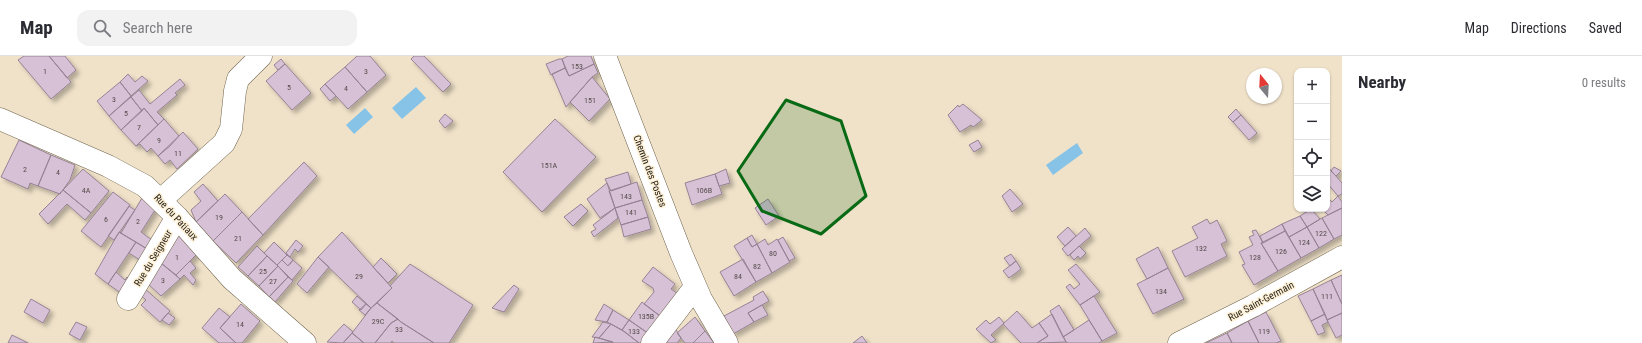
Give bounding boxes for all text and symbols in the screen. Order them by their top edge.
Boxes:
search box [77,10,357,46]
text: Map [20,16,53,39]
icon: search [91,17,113,39]
text: Search here [123,19,193,37]
text: Map [1465,20,1489,36]
text: Directions [1511,20,1567,36]
text: Saved [1589,20,1622,36]
house number: 153 [571,62,583,71]
house number: 1 [43,67,47,76]
house number: 3 [364,67,368,76]
north arrow [1246,68,1282,104]
map controls [1294,68,1330,212]
button: + [1294,68,1330,104]
text: Nearby [1358,72,1406,92]
text: 0 results [1582,75,1626,90]
house number: 5 [287,83,291,92]
house number: 4 [344,84,348,93]
house number: 3 [112,95,116,104]
house number: 151 [584,96,596,105]
button: − [1294,104,1330,140]
house number: 5 [124,109,128,118]
house number: 7 [137,123,141,132]
street label: Chemin des Postes [631,134,669,209]
house number: 9 [157,136,161,145]
button: locate [1294,140,1330,176]
house number: 11 [174,149,182,158]
house number: 151A [541,161,558,170]
house number: 2 [23,165,27,174]
house number: 4 [56,168,60,177]
button: layers [1294,176,1330,212]
house number: 4A [82,186,91,195]
house number: 106B [696,186,712,195]
street label: Rue du Patiaux [152,192,200,243]
house number: 143 [620,192,632,201]
house number: 141 [625,208,637,217]
house number: 19 [215,213,223,222]
house number: 6 [104,215,108,224]
house number: 2 [136,217,140,226]
street label: Rue du Seigneur [132,228,174,288]
house number: 122 [1315,229,1327,238]
house number: 21 [234,234,242,243]
house number: 124 [1298,238,1310,247]
house number: 132 [1195,244,1207,253]
house number: 126 [1275,247,1287,256]
house number: 80 [769,249,777,258]
house number: 1 [175,253,179,262]
house number: 128 [1249,253,1261,262]
house number: 82 [753,262,761,271]
house number: 25 [259,267,267,276]
house number: 29 [355,272,363,281]
house number: 84 [734,272,742,281]
house number: 3 [161,276,165,285]
house number: 27 [269,277,277,286]
street label: Rue Saint-Germain [1226,279,1296,323]
house number: 134 [1155,287,1167,296]
house number: 111 [1321,292,1333,301]
house number: 135B [638,312,654,321]
house number: 29C [372,317,385,326]
house number: 14 [236,320,244,329]
house number: 33 [395,325,403,334]
house number: 133 [628,327,640,336]
house number: 119 [1258,327,1270,336]

